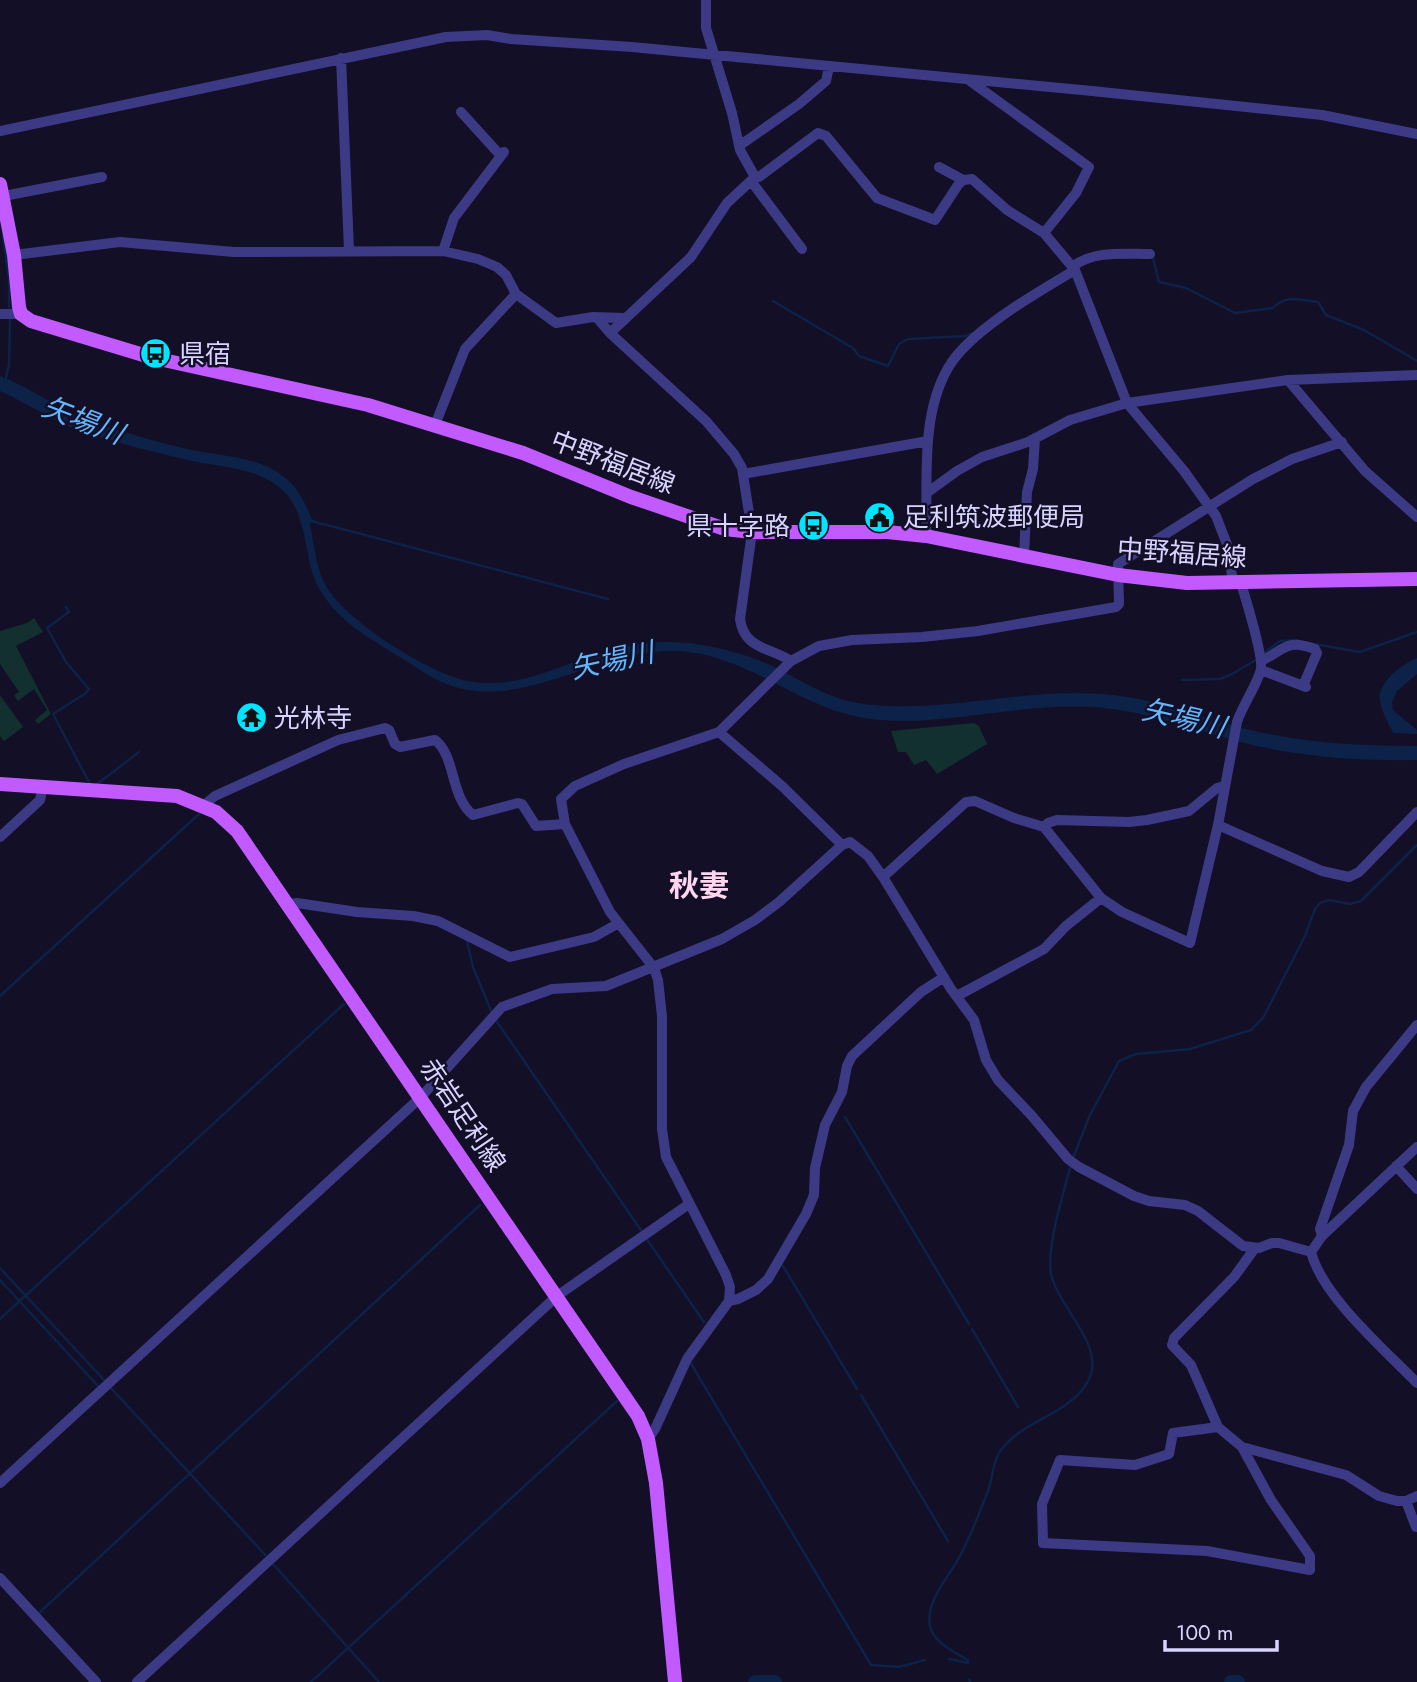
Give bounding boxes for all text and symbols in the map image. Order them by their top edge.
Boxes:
place label: 県宿 [179,335,231,373]
bus stop icon: 県宿 [139,337,173,371]
water label: 矢場川 [36,386,132,456]
street label: 中野福居線 [546,421,680,503]
place label: 足利筑波郵便局 [903,498,1085,536]
public building icon: 足利筑波郵便局 [863,500,897,534]
place label: 県十字路 [686,507,790,545]
bus stop icon: 県十字路 [796,509,830,543]
street label: 中野福居線 [1116,530,1248,576]
water label: 矢場川 [567,631,660,689]
water label: 矢場川 [1138,689,1232,749]
place label: 光林寺 [274,699,352,737]
temple icon: 光林寺 [234,701,268,735]
district label: 秋妻 [669,864,729,907]
street label: 赤岩足利線 [411,1050,515,1180]
scale bar [1165,1608,1277,1652]
text: 100 m [1176,1618,1233,1648]

